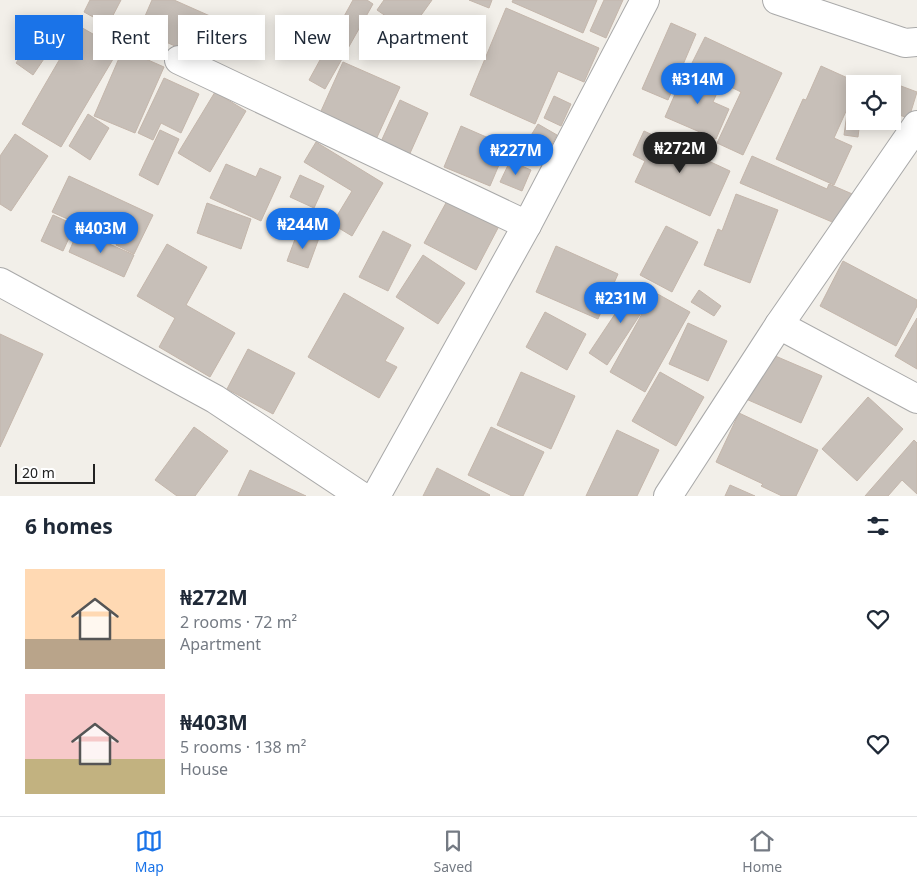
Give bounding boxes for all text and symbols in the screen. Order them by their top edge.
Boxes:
chip: Buy [15,15,83,60]
chip: Rent [93,15,168,60]
chip: Filters [178,15,265,60]
chip: New [275,15,349,60]
chip: Apartment [359,15,486,60]
pin: ₦314M [663,62,733,105]
text: ₦314M [672,68,724,90]
map controls [846,75,901,130]
button: locate [846,75,901,130]
pin: ₦272M [645,132,715,174]
pin: ₦227M [481,134,551,176]
text: ₦272M [654,137,706,159]
text: ₦227M [490,139,542,161]
pin: ₦244M [268,208,338,250]
pin: ₦403M [66,212,136,254]
text: ₦244M [277,213,329,235]
text: ₦403M [75,217,127,239]
pin: ₦231M [586,282,656,324]
text: ₦231M [595,287,647,309]
scale bar [15,461,95,484]
text: 20 m [22,463,55,482]
text: 6 homes [25,512,113,540]
icon: filters [864,512,892,540]
text: ₦272M [180,583,248,611]
icon: home [65,589,125,649]
icon: heart [864,605,892,633]
text: 2 rooms · 72 m² [180,611,297,633]
text: Apartment [180,633,261,655]
text: ₦403M [180,708,248,736]
icon: home [65,714,125,774]
icon: heart [864,730,892,758]
text: 5 rooms · 138 m² [180,736,306,758]
text: House [180,758,228,780]
tab: Map [135,827,164,876]
tab: Saved [434,827,473,876]
tab: Home [742,827,782,876]

